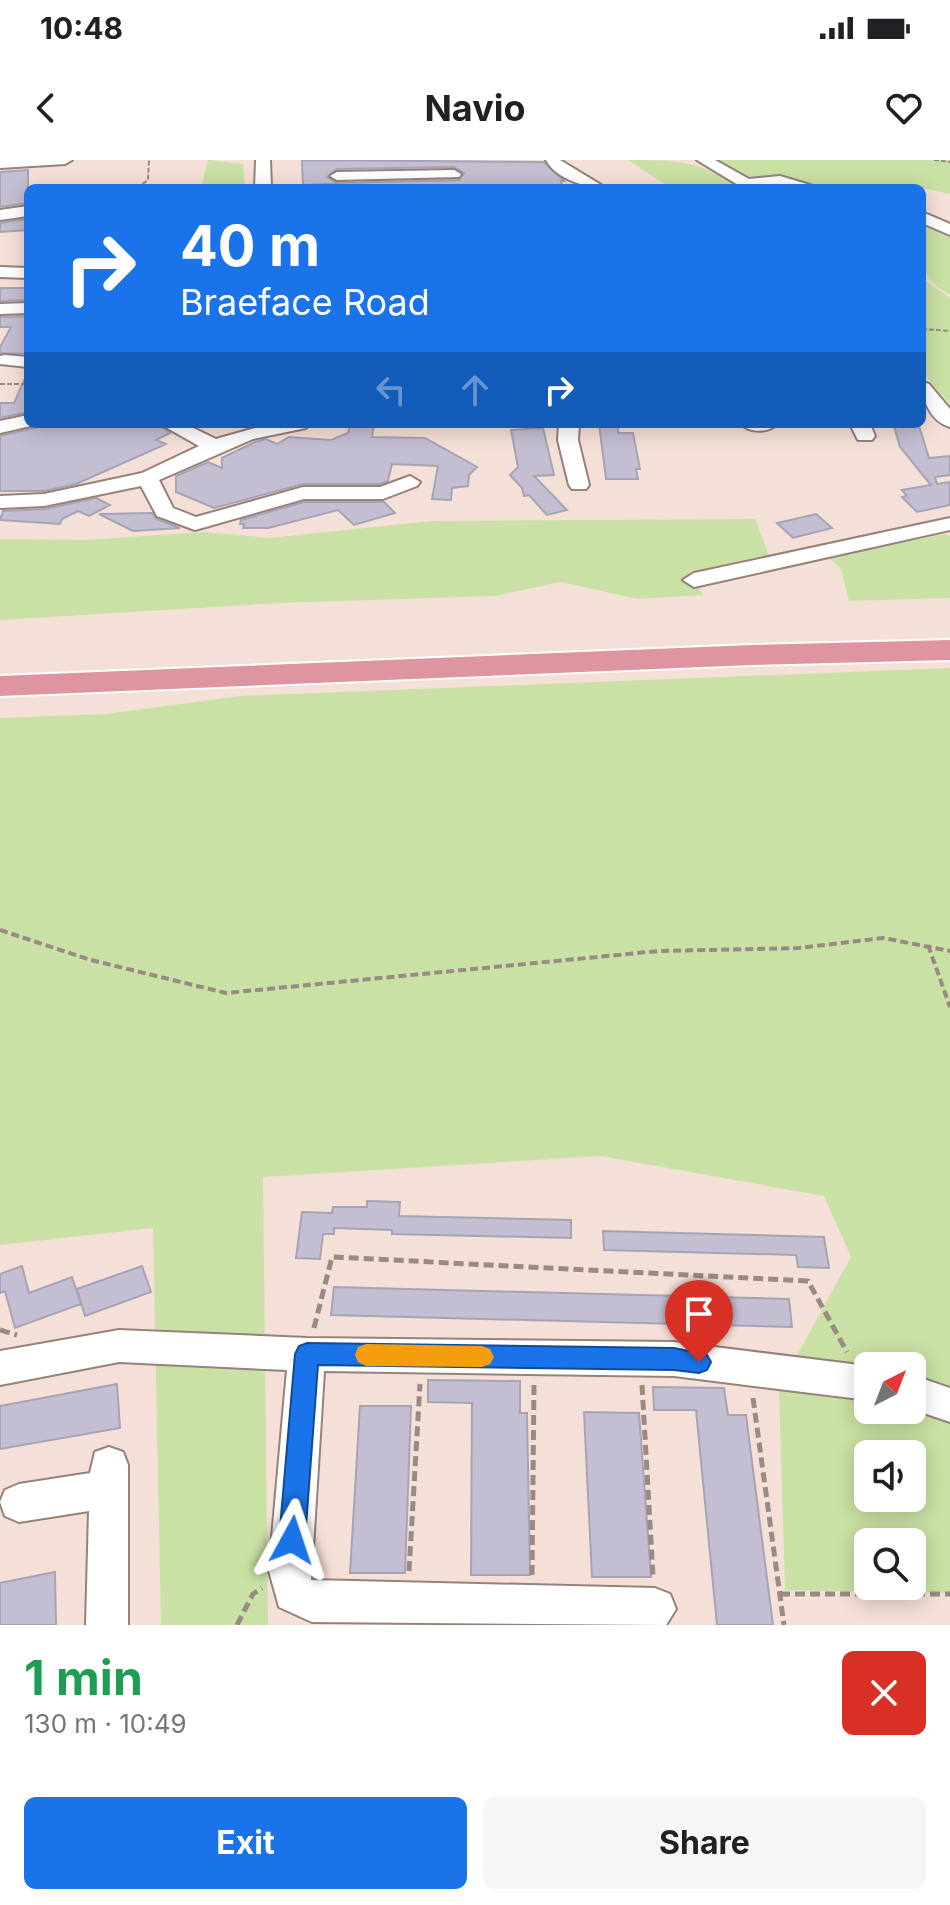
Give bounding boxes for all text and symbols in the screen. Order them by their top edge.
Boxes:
text: 10:48 [40,10,123,46]
icon: back [24,86,68,130]
text: Navio [424,86,526,130]
icon: heart [882,86,926,130]
text: 40 m [180,212,320,280]
icon: right [48,216,152,320]
text: Braeface Road [180,280,430,324]
icon: left [369,368,413,412]
icon: ahead [453,368,497,412]
icon: right [537,368,581,412]
pin [665,1280,733,1362]
icon: arrive [677,1292,721,1336]
north arrow [854,1352,926,1424]
map controls [854,1352,926,1600]
button: sound [854,1440,926,1512]
position arrow [250,1498,334,1582]
button: search [854,1528,926,1600]
text: 1 min [24,1648,143,1707]
button: close [842,1651,926,1735]
text: 130 m · 10:49 [24,1708,187,1739]
button: Exit [24,1797,467,1889]
button: Share [483,1797,926,1889]

